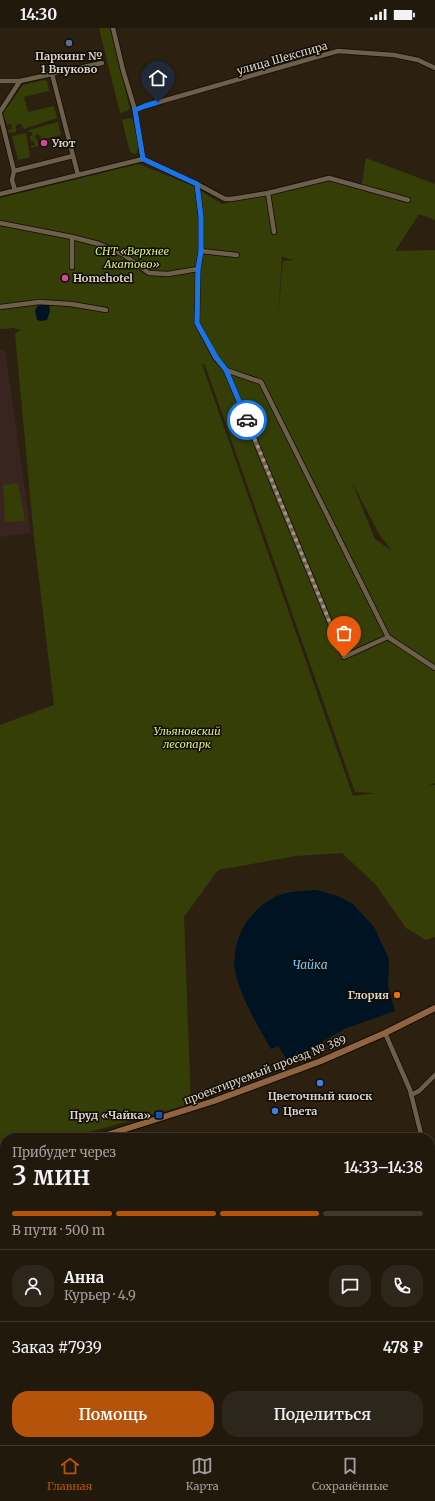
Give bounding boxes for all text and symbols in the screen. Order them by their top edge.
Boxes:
text: 14:30 [20,5,57,24]
marker: Паркинг № 1 Внуково [64,38,74,48]
street label: улица Шекспира [235,38,329,78]
place label: Паркинг № 1 Внуково [35,49,103,76]
pin [141,61,175,102]
icon: home [147,67,169,89]
place label: Уют [51,136,76,150]
marker: Уют [39,138,49,148]
park label: СНТ «Верхнее Акатово» [95,244,169,271]
place label: Homehotel [73,271,133,285]
marker: Homehotel [60,273,70,283]
courier [227,400,267,440]
icon: car [236,409,258,431]
pin [327,616,361,657]
icon: bag [333,622,355,644]
park label: Ульяновский лесопарк [153,724,221,751]
water label: Чайка [292,957,328,972]
place label: Глория [348,988,389,1002]
marker: Глория [392,990,402,1000]
street label: проектируемый проезд № 389 [182,1032,349,1108]
marker: Цветочный киоск [315,1078,325,1088]
place label: Цветочный киоск [268,1089,373,1103]
place label: Цвета [283,1104,317,1118]
marker: Цвета [270,1106,280,1116]
place label: Пруд «Чайка» [70,1108,151,1122]
marker: Пруд «Чайка» [154,1110,164,1120]
text: Прибудет через [12,1144,116,1161]
text: 14:33–14:38 [344,1158,423,1177]
text: 3 мин [12,1159,90,1192]
text: В пути · 500 m [12,1222,105,1239]
button: person [12,1265,54,1307]
button: chat [329,1265,371,1307]
button: phone [381,1265,423,1307]
text: Анна [64,1268,104,1287]
text: Курьер · 4.9 [64,1287,136,1304]
text: Заказ #7939 [12,1338,102,1357]
text: 478 ₽ [383,1338,423,1357]
button: Помощь [12,1391,214,1437]
button: Поделиться [222,1391,423,1437]
tab: Главная [47,1455,92,1493]
tab: Карта [186,1455,219,1493]
tab: Сохранённые [312,1455,388,1493]

